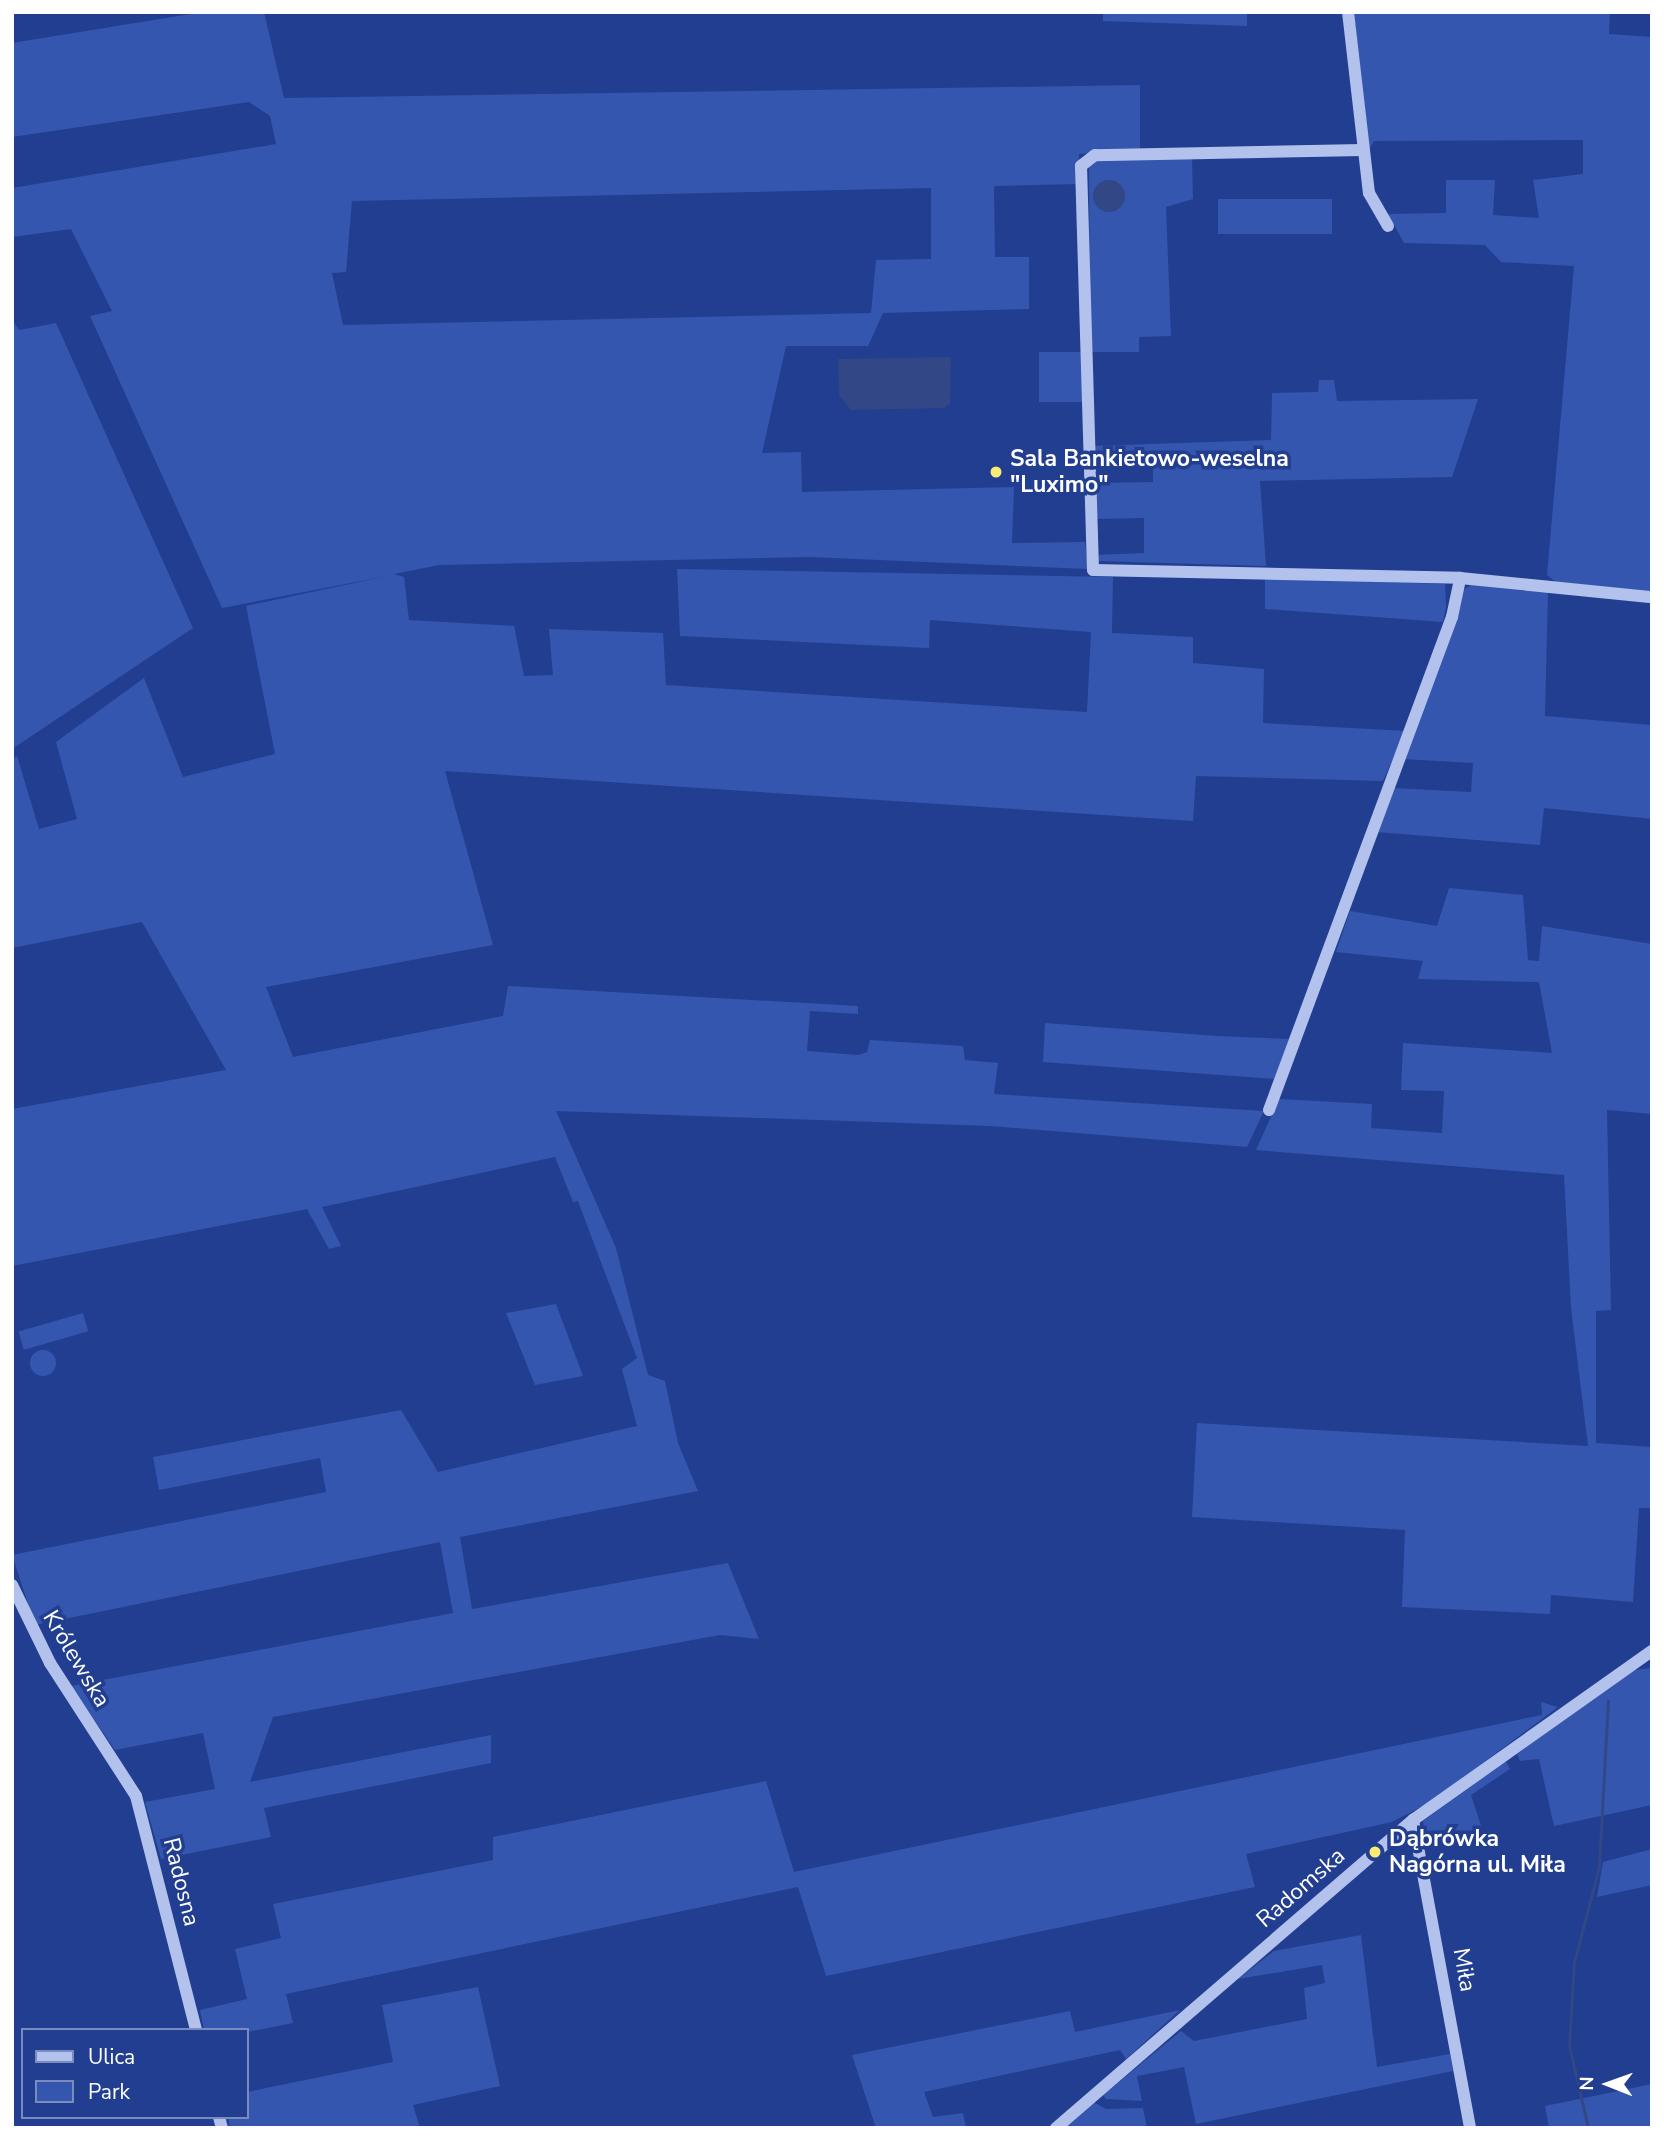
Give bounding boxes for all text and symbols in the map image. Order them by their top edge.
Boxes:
place label: Sala Bankietowo-weselna "Luximo" [1010,445,1289,499]
marker: Sala Bankietowo-weselna "Luximo" [988,464,1004,480]
street label: Królewska [36,1606,116,1712]
place label: Dąbrówka Nagórna ul. Miła [1389,1825,1566,1879]
street label: Radosna [157,1835,205,1929]
street label: Radomska [1251,1842,1351,1934]
marker: Dąbrówka Nagórna ul. Miła [1367,1844,1383,1860]
street label: Miła [1447,1946,1481,1994]
legend [21,2028,248,2119]
text: Ulica [88,2043,135,2071]
north arrow [1573,2049,1643,2119]
text: N [1574,2076,1600,2091]
text: Park [88,2078,130,2106]

